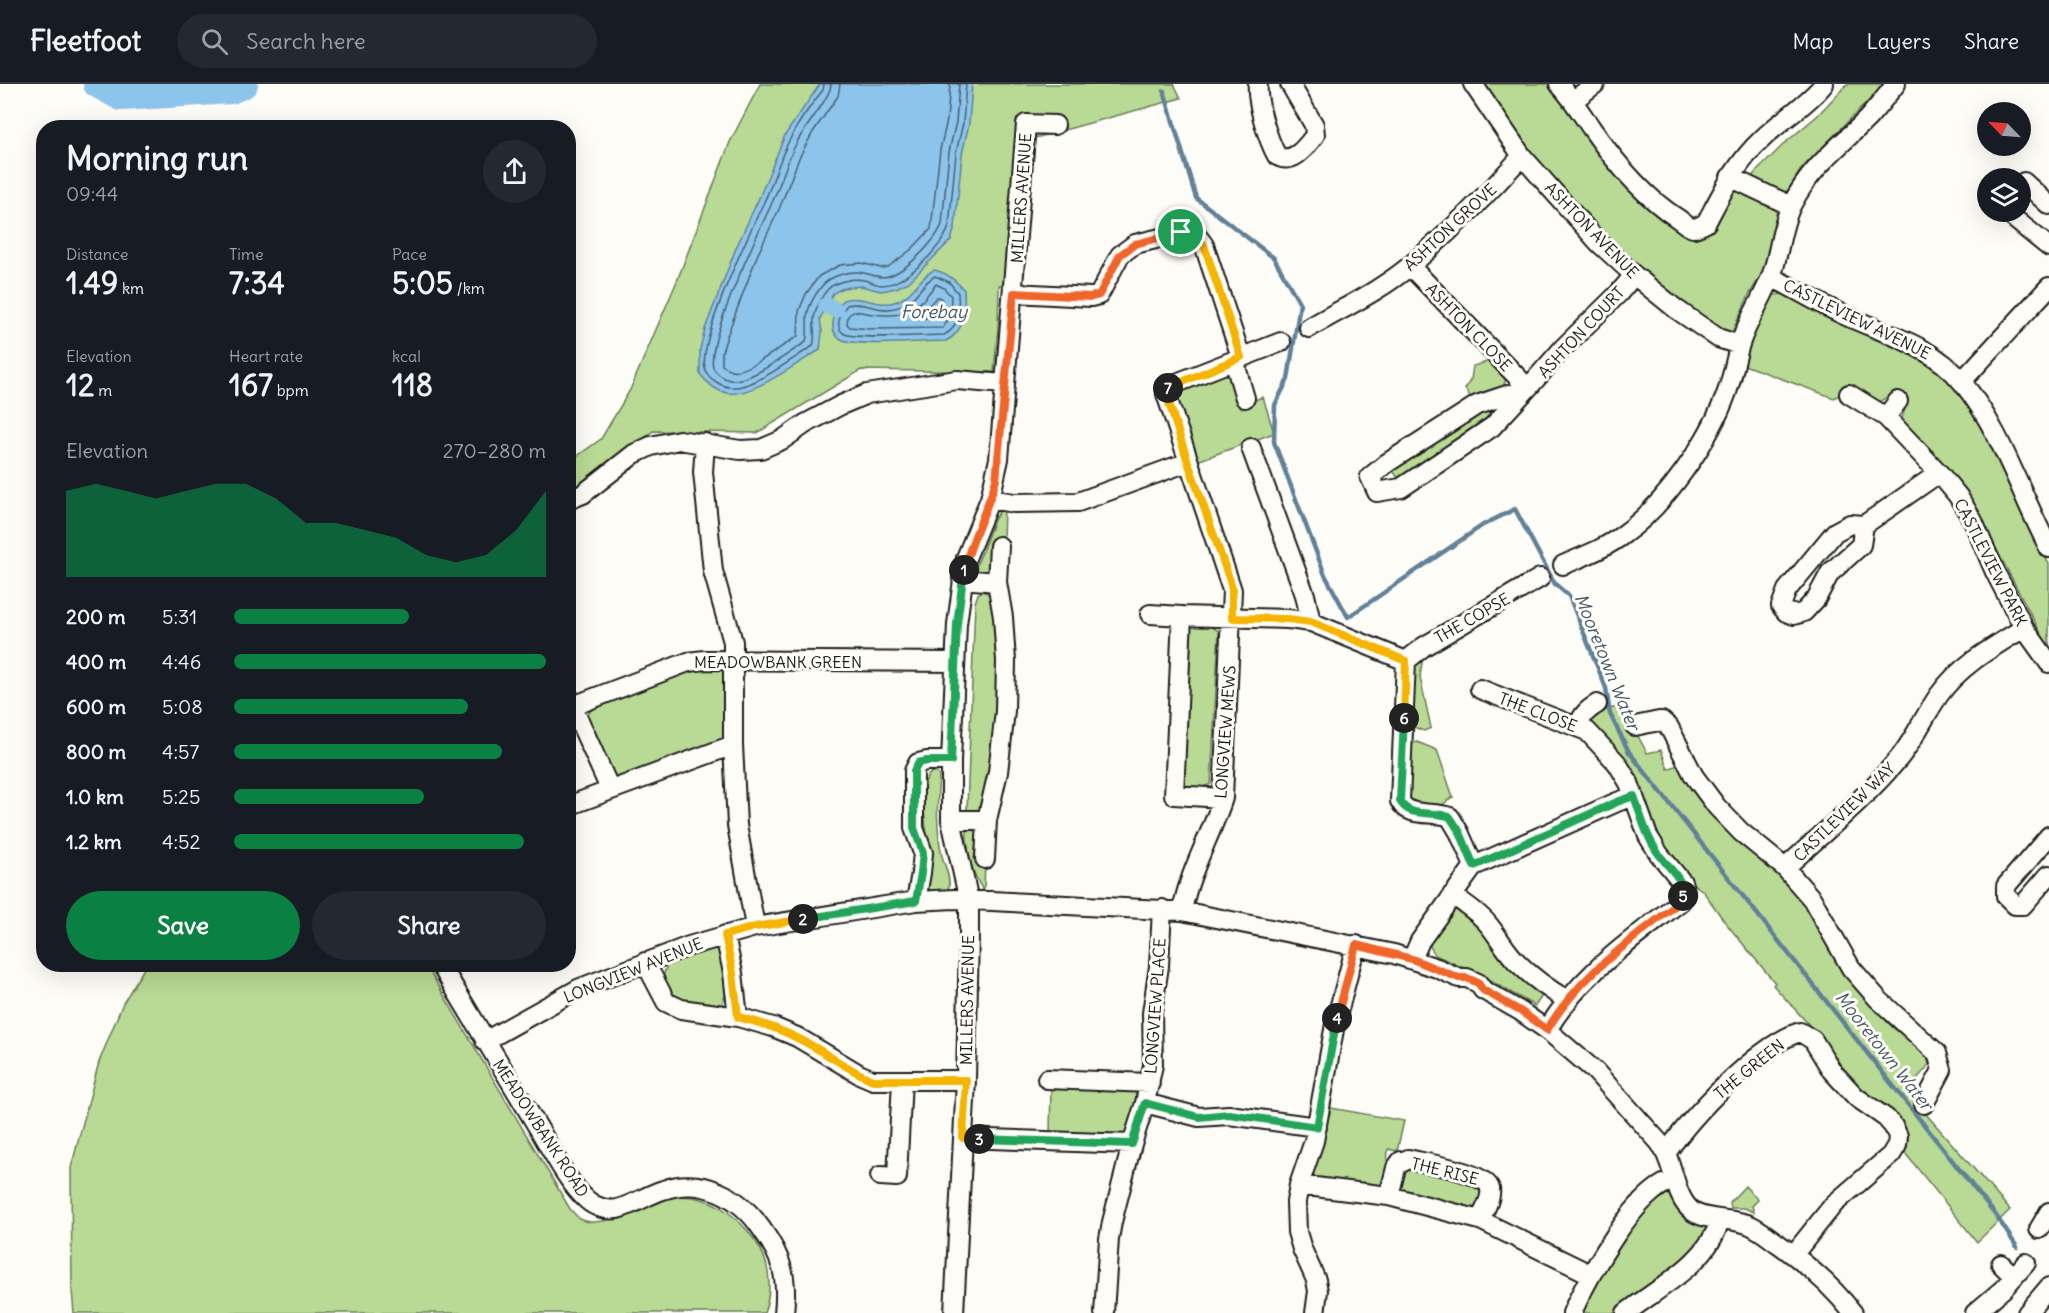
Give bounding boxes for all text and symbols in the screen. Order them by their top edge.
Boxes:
search box [177,14,597,68]
text: Fleetfoot [30,23,141,59]
icon: search [198,25,231,58]
text: Search here [246,27,366,55]
text: Map [1793,28,1833,55]
text: Layers [1866,28,1931,55]
text: Share [1964,28,2019,55]
north arrow [1977,102,2031,156]
map controls [1977,102,2031,222]
street label: MILLERS AVENUE [1006,132,1036,264]
text: Morning run [66,137,248,179]
button: share [483,140,546,203]
button: layers [1977,168,2031,222]
street label: ASHTON AVENUE [1541,178,1643,282]
street label: ASHTON GROVE [1400,179,1500,275]
text: 09:44 [66,181,118,206]
pin [1155,206,1206,257]
icon: arrive [1164,215,1197,248]
text: Distance [66,244,128,264]
text: Time [229,244,264,264]
text: Pace [392,244,427,264]
text: 1.49 [66,264,118,302]
text: 7:34 [229,264,285,302]
text: 5:05 [392,264,453,302]
street label: CASTLEVIEW AVENUE [1780,275,1934,363]
text: km [118,278,144,298]
text: /km [453,278,485,298]
street label: ASHTON CLOSE [1422,279,1516,375]
street label: ASHTON COURT [1534,282,1628,382]
water label: Forebay [901,300,969,323]
text: Elevation [66,346,132,366]
text: Heart rate [229,346,303,366]
text: kcal [392,346,421,366]
text: 12 [66,366,94,404]
text: 167 [229,366,273,404]
text: 118 [392,366,433,404]
pin: 7 [1153,373,1183,403]
text: 7 [1164,378,1172,398]
text: m [94,380,112,400]
text: bpm [273,380,309,400]
text: Elevation [66,438,148,463]
text: 270–280 m [443,438,546,463]
street label: CASTLEVIEW PARK [1950,495,2032,629]
pin: 1 [949,555,979,585]
text: 1 [961,560,967,580]
street label: THE COPSE [1431,588,1513,648]
water label: Mooretown Water [1570,590,1646,736]
text: 200 m [66,604,126,629]
text: 5:31 [162,604,197,629]
text: 400 m [66,649,126,674]
text: 4:46 [162,649,201,674]
street label: MEADOWBANK GREEN [694,652,862,672]
street label: LONGVIEW MEWS [1210,665,1240,799]
street label: THE CLOSE [1496,688,1580,736]
text: 600 m [66,694,126,719]
text: 5:08 [162,694,203,719]
pin: 6 [1389,703,1419,733]
text: 6 [1399,708,1409,728]
text: 800 m [66,739,126,764]
text: 4:57 [162,739,199,764]
street label: CASTLEVIEW WAY [1789,758,1899,866]
text: 1.0 km [66,784,124,809]
text: 5:25 [162,784,200,809]
text: 1.2 km [66,829,122,854]
text: 4:52 [162,829,201,854]
pin: 5 [1668,881,1698,911]
text: 5 [1678,886,1688,906]
button: Save [66,891,300,960]
button: Share [312,891,546,960]
pin: 2 [788,904,818,934]
text: 2 [799,909,807,929]
street label: LONGVIEW AVENUE [560,933,706,1007]
street label: MILLERS AVENUE [956,935,978,1065]
street label: LONGVIEW PLACE [1140,937,1170,1075]
water label: Mooretown Water [1831,986,1940,1117]
pin: 4 [1322,1003,1352,1033]
text: 4 [1332,1008,1342,1028]
street label: THE GREEN [1710,1035,1788,1103]
street label: MEADOWBANK ROAD [489,1055,593,1201]
pin: 3 [964,1124,994,1154]
text: 3 [974,1129,984,1149]
street label: THE RISE [1409,1153,1481,1189]

